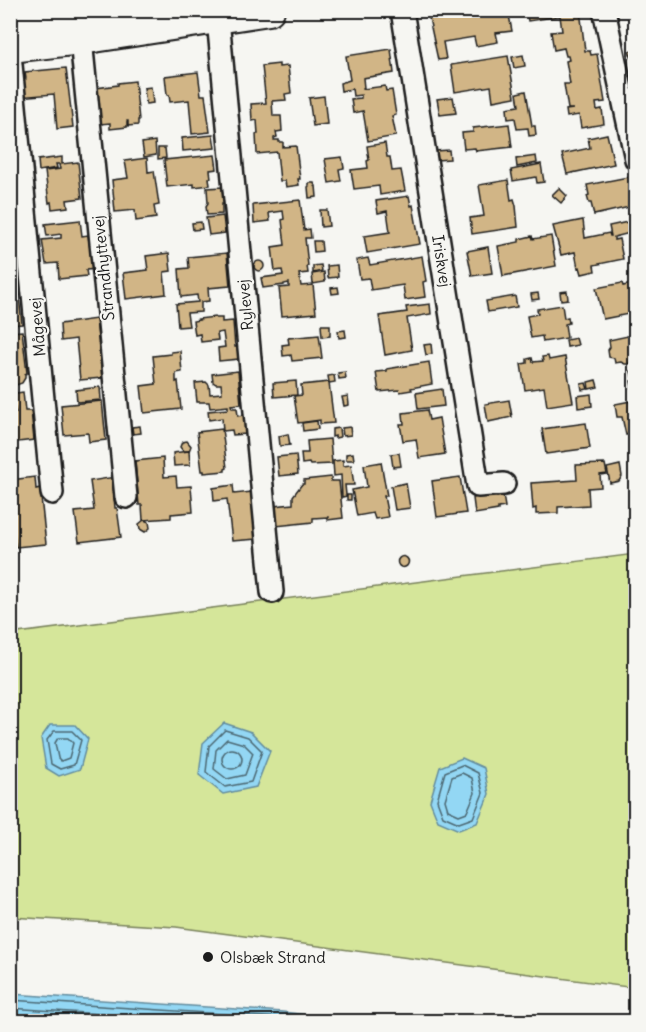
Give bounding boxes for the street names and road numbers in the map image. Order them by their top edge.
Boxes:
street label: Strandhyttevej [88,214,118,322]
street label: Iriskvej [428,234,456,288]
street label: Rylevej [233,279,257,331]
street label: Mågevej [24,297,50,357]

